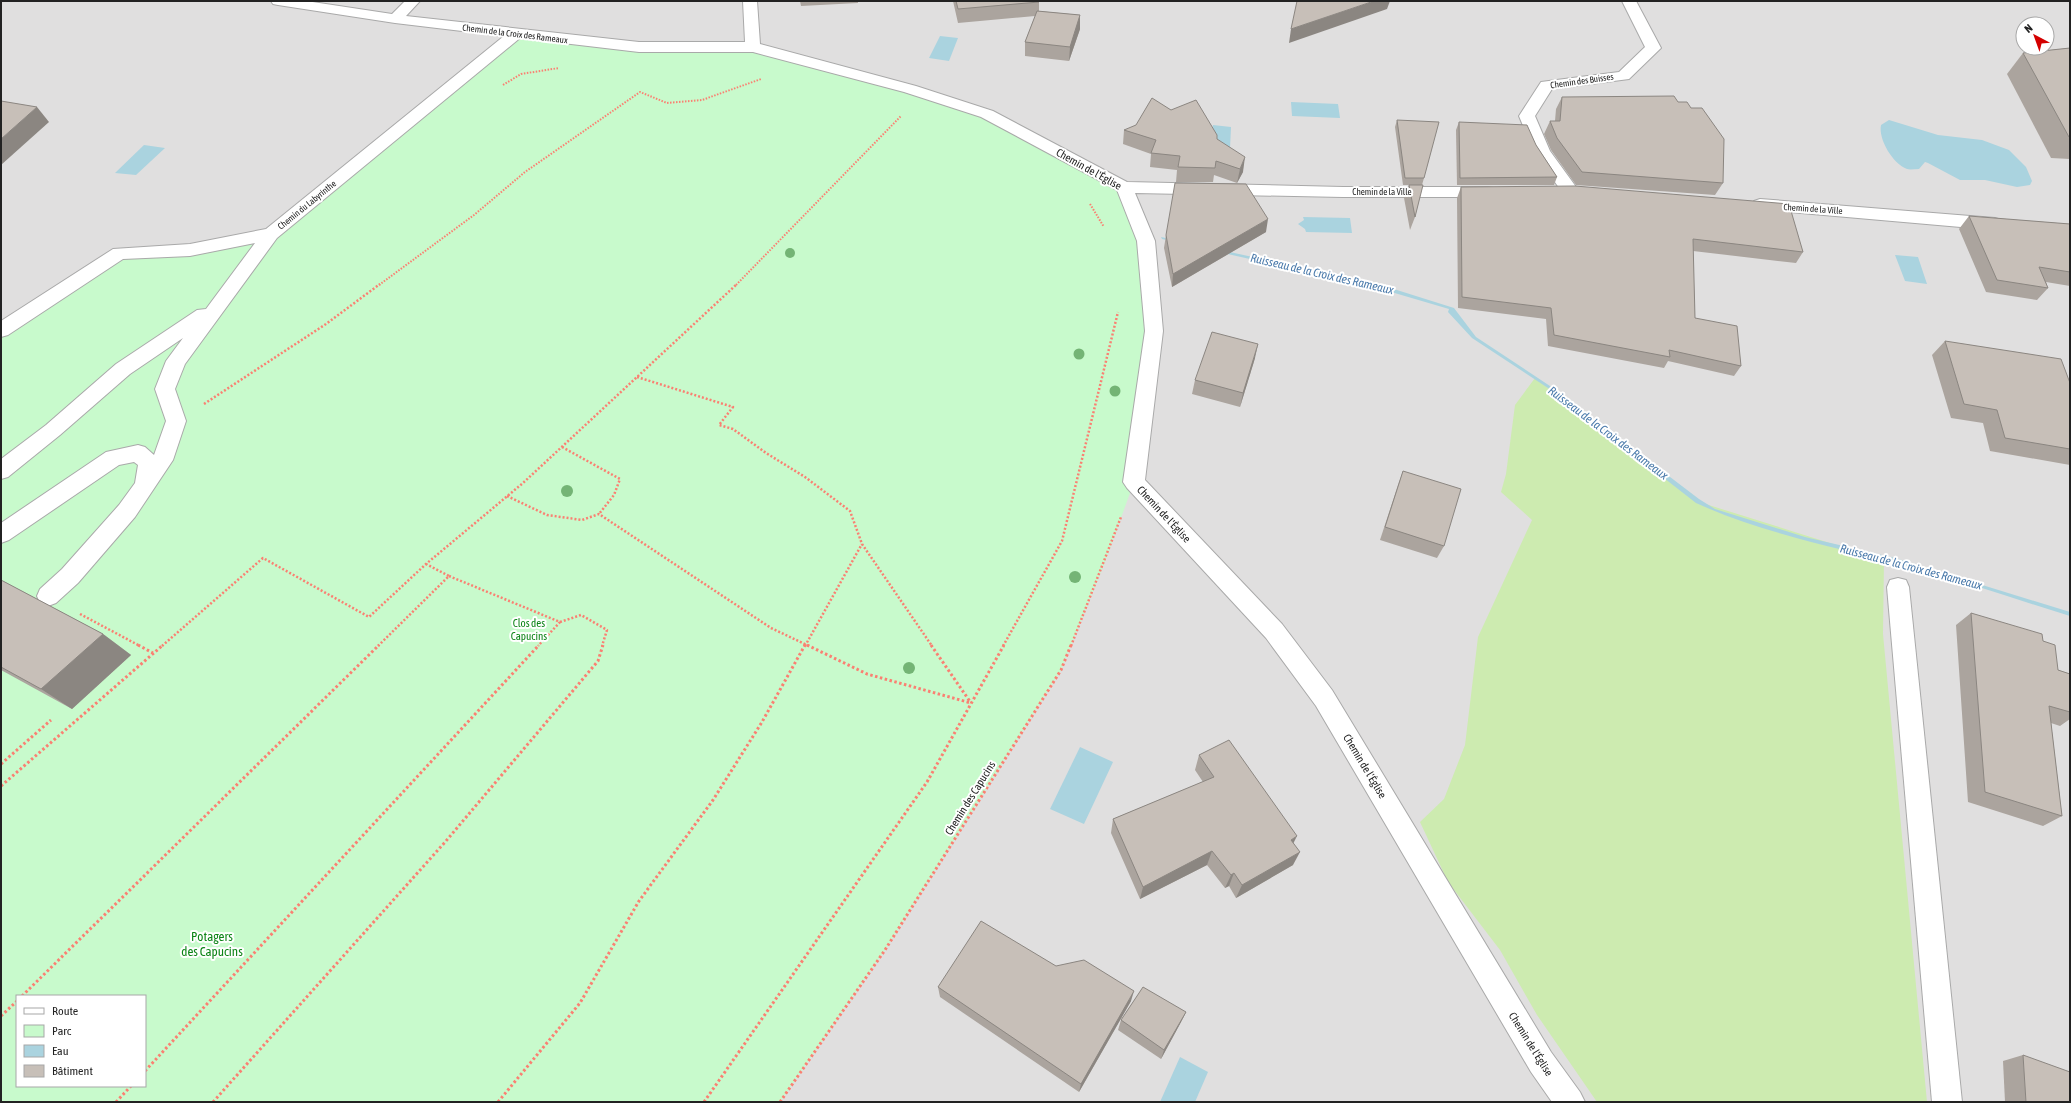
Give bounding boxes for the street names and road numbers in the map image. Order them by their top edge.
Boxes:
street label: Chemin de la Croix des Rameaux [462,23,569,45]
street label: Chemin des Buisses [1550,72,1614,90]
street label: Chemin de l'Église [1054,146,1124,192]
street label: Chemin du Labyrinthe [276,178,338,232]
street label: Chemin de la Ville [1352,187,1412,197]
street label: Chemin de la Ville [1783,202,1843,216]
street label: Chemin de l'Église [1135,483,1193,545]
street label: Chemin de l'Église [1341,732,1389,800]
street label: Chemin des Capucins [942,759,998,837]
street label: Chemin de l'Église [1507,1010,1555,1078]

